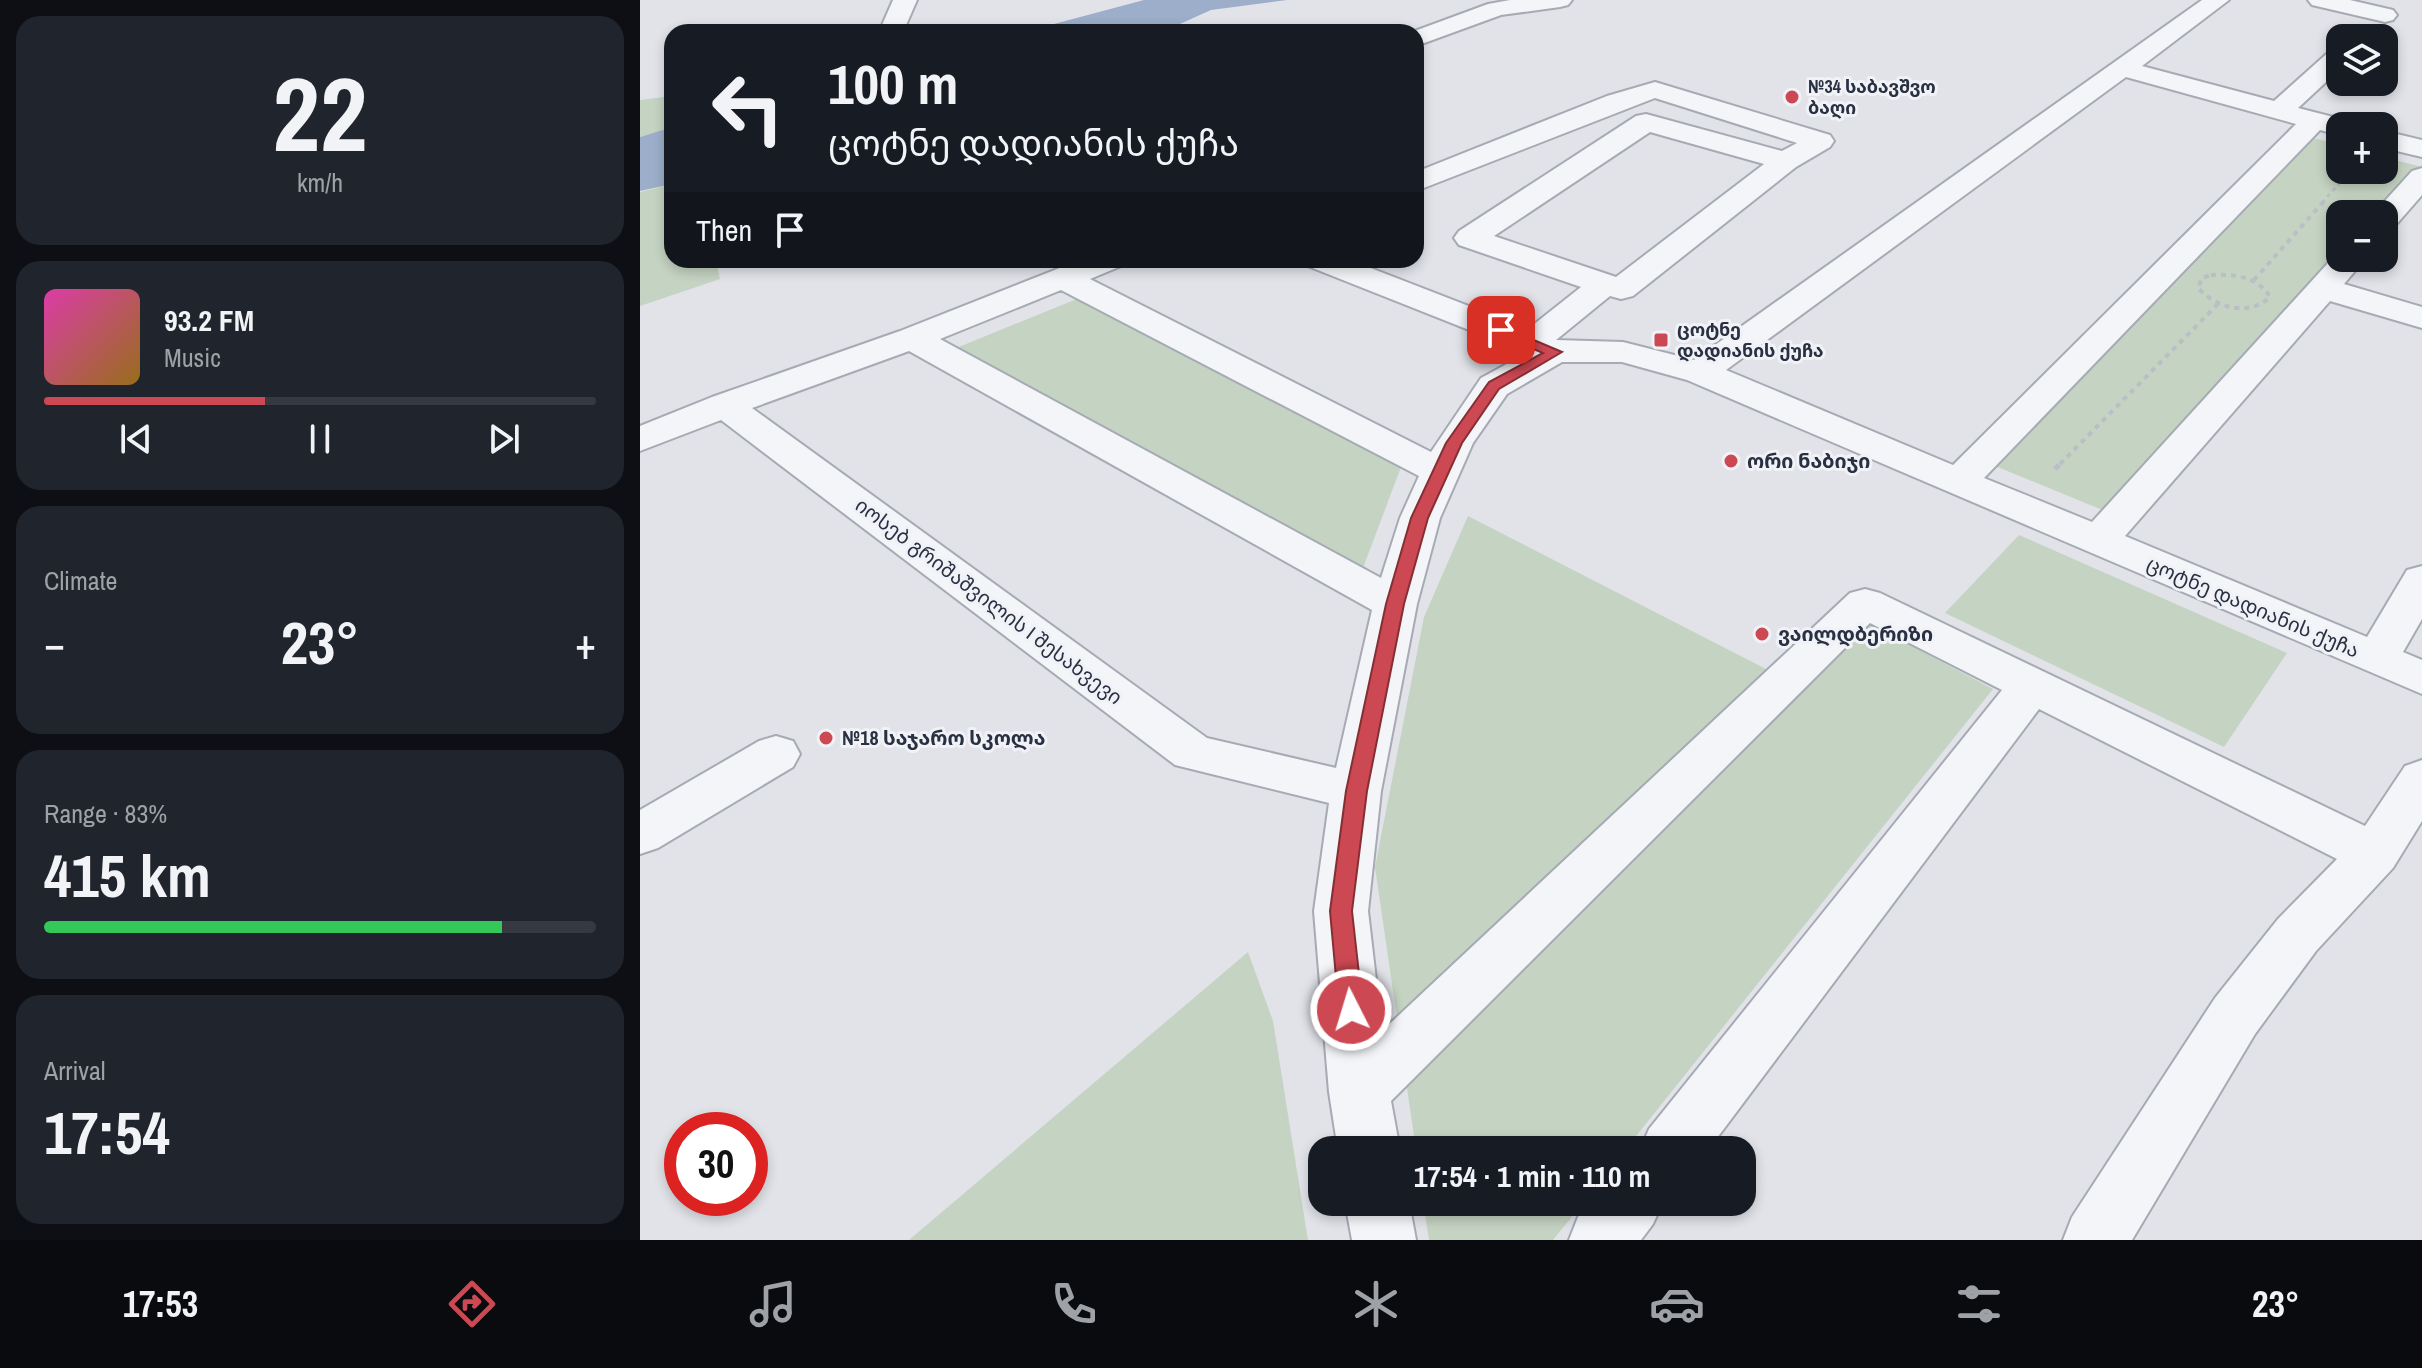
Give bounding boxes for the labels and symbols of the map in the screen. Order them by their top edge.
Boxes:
place label: №34 საბავშვო ბაღი [1808,74,1936,120]
marker: №34 საბავშვო ბაღი [1783,88,1801,106]
pin [1467,296,1535,364]
place label: ცოტნე დადიანის ქუჩა [1677,317,1824,363]
marker: ცოტნე დადიანის ქუჩა [1652,331,1670,349]
place label: ორი ნაბიჯი [1747,447,1870,474]
marker: ორი ნაბიჯი [1722,452,1740,470]
street label: იოსებ გრიშაშვილის I შესახვევი [850,491,1128,710]
street label: ცოტნე დადიანის ქუჩა [2143,550,2364,664]
place label: ვაილდბერიზი [1778,620,1933,647]
marker: ვაილდბერიზი [1753,625,1771,643]
place label: №18 საჯარო სკოლა [842,724,1045,751]
marker: №18 საჯარო სკოლა [817,729,835,747]
position arrow [1309,968,1393,1052]
speed limit sign: 30 [664,1112,768,1216]

